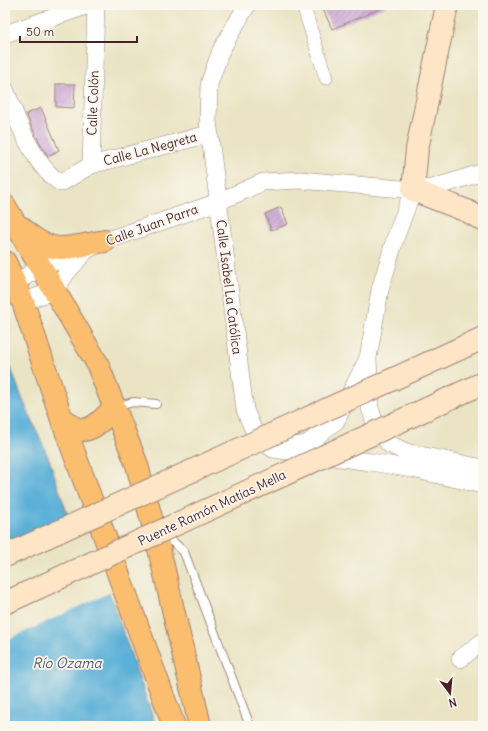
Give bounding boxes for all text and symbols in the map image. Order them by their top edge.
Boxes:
scale bar [20,18,137,44]
text: 50 m [26,24,55,39]
street label: Calle Colón [83,70,103,136]
street label: Calle La Negreta [101,128,199,170]
street label: Calle Juan Parra [104,200,200,250]
street label: Calle Isabel La Católica [212,219,246,355]
street label: Puente Ramón Matías Mella [135,466,289,550]
water label: Río Ozama [33,654,102,672]
north arrow [430,673,470,713]
text: N [447,695,458,710]

